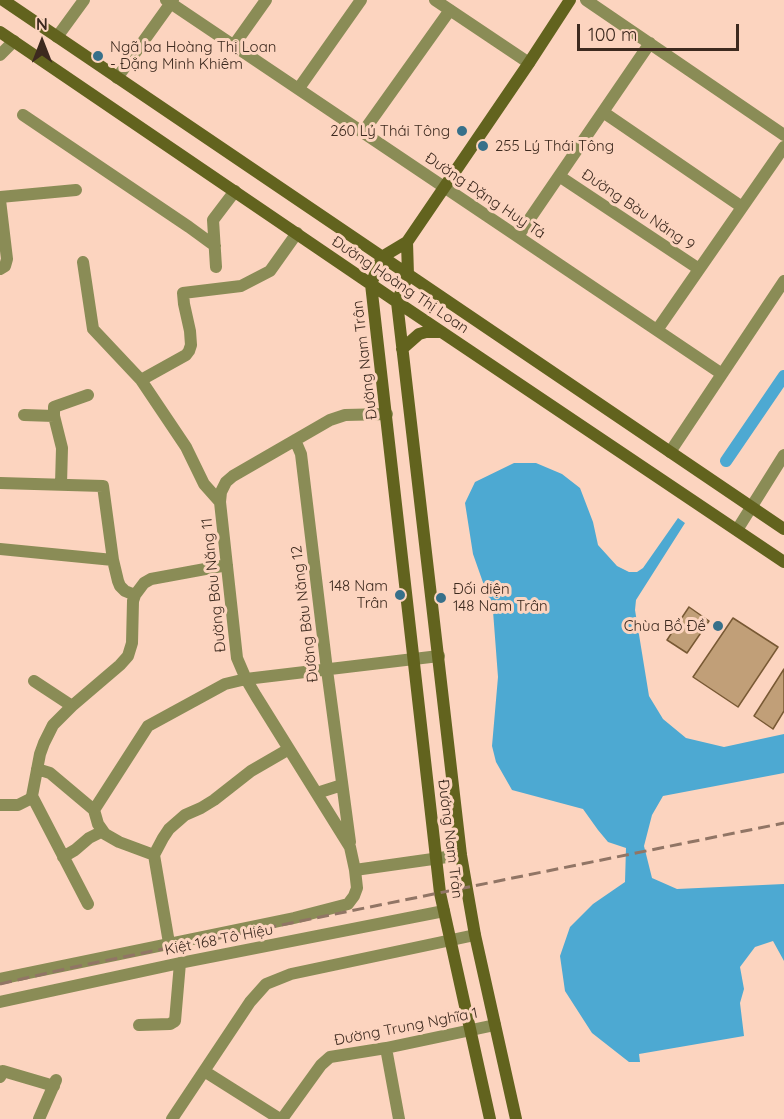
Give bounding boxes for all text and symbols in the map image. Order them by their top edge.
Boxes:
north arrow [12,12,72,72]
scale bar [580,12,742,50]
text: N [36,14,48,34]
text: 100 m [588,23,637,46]
place label: Ngã ba Hoàng Thị Loan - Đặng Minh Khiêm [110,38,276,73]
marker: Ngã ba Hoàng Thị Loan - Đặng Minh Khiêm [91,49,105,63]
place label: 260 Lý Thái Tông [330,122,450,140]
marker: 260 Lý Thái Tông [455,124,469,138]
place label: 255 Lý Thái Tông [495,137,614,155]
marker: 255 Lý Thái Tông [476,139,490,153]
street label: Đường Đặng Huy Tá [421,149,549,243]
street label: Đường Bàu Năng 9 [578,166,698,254]
street label: Đường Hoàng Thị Loan [328,232,472,338]
street label: Đường Nam Trân [349,299,381,421]
street label: Đường Bàu Năng 11 [198,517,230,653]
street label: Đường Bàu Năng 12 [288,544,322,684]
place label: 148 Nam Trân [329,577,388,612]
place label: Đối diện 148 Nam Trân [453,580,548,615]
marker: 148 Nam Trân [393,588,407,602]
marker: Đối diện 148 Nam Trân [434,591,448,605]
place label: Chùa Bồ Đề [624,617,706,635]
marker: Chùa Bồ Đề [711,619,725,633]
street label: Đường Nam Trân [434,778,466,900]
street label: Kiệt 168 Tô Hiệu [163,921,275,959]
street label: Đường Trung Nghĩa 1 [333,1004,479,1050]

